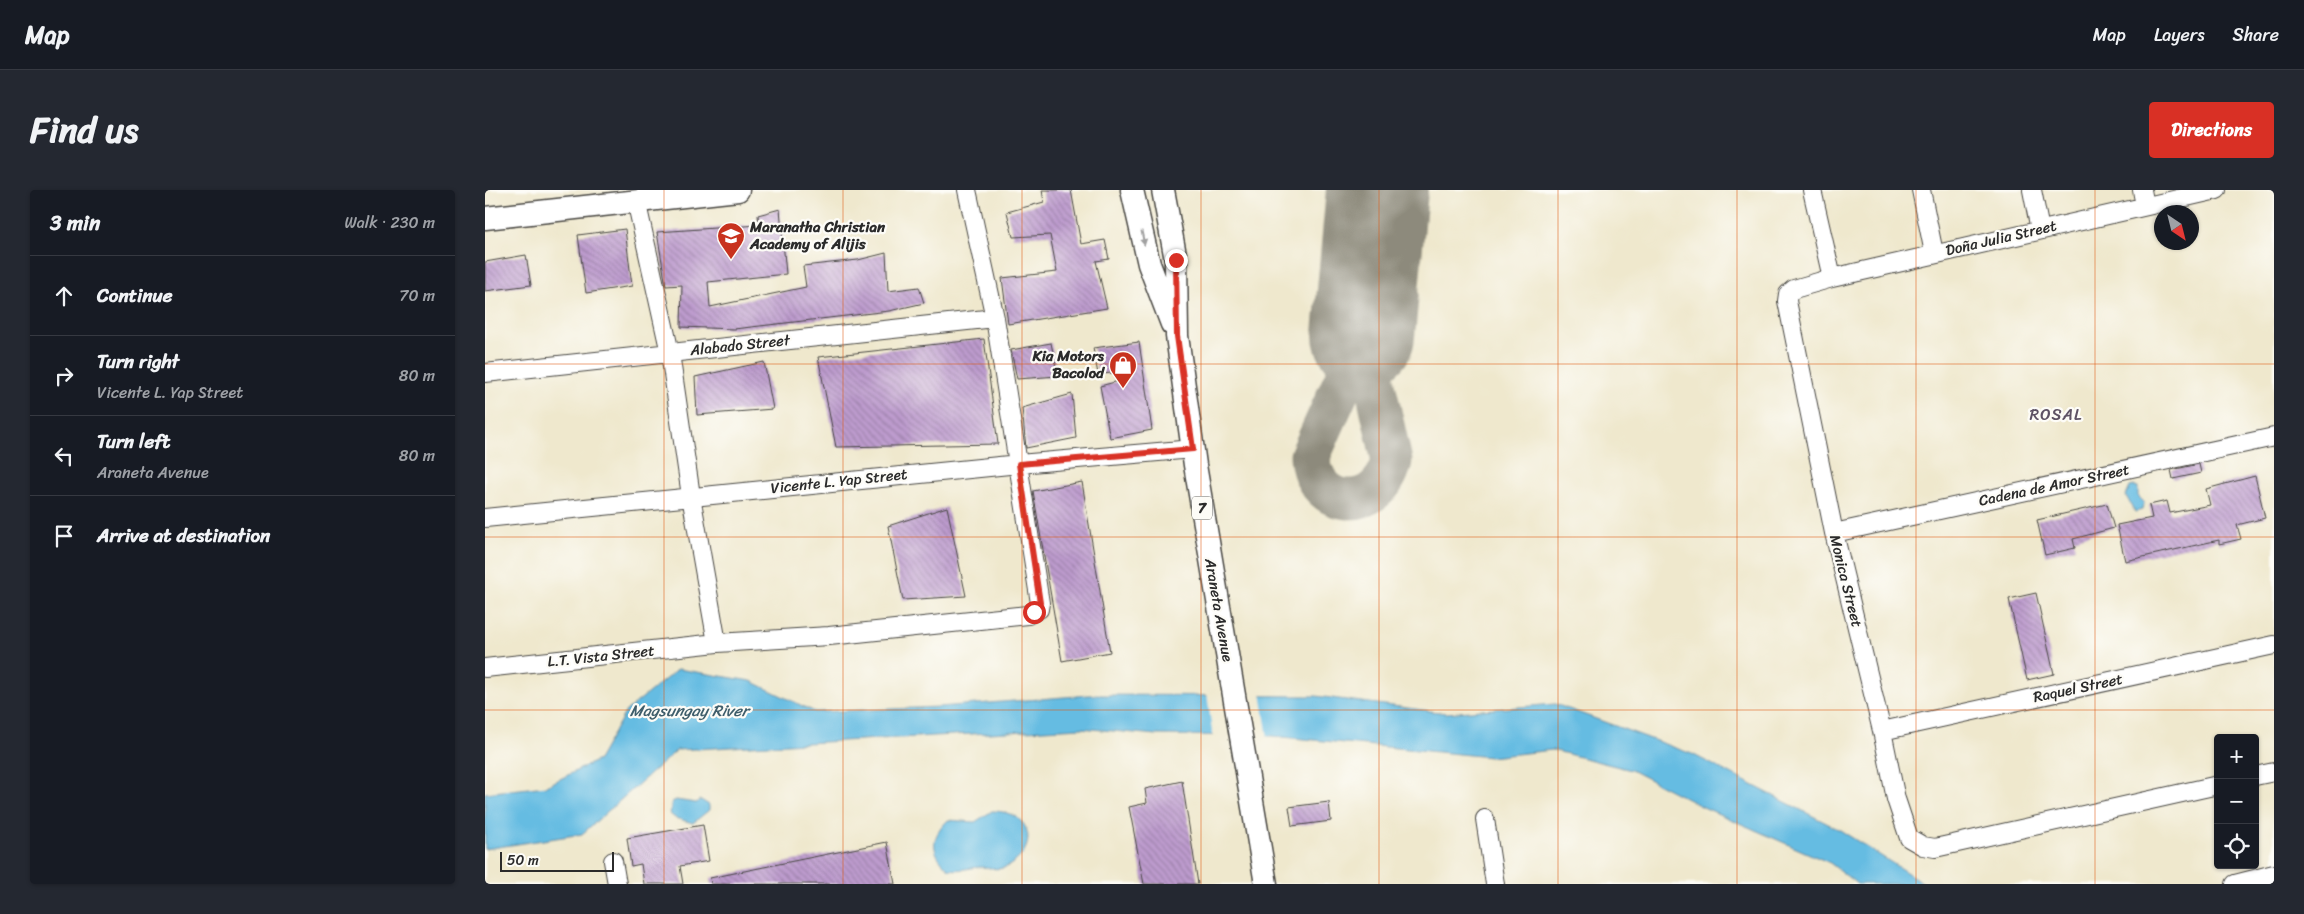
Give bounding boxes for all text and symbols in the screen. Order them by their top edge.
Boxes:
text: Map [25,14,69,56]
text: Map [2093,19,2126,51]
text: Layers [2154,19,2205,51]
text: Share [2233,19,2279,51]
text: Find us [30,99,138,161]
button: Directions [2149,102,2274,158]
text: 3 min [50,204,100,242]
north arrow [2154,205,2199,250]
text: Walk · 230 m [344,208,435,237]
street label: Doña Julia Street [1943,212,2060,263]
place label: Maranatha Christian Academy of Alijis [749,214,886,257]
school or university icon: Maranatha Christian Academy of Alijis [716,221,746,260]
one-way arrow [1139,230,1147,245]
route end [1165,249,1188,272]
text: Continue [97,279,173,312]
text: 70 m [399,281,435,310]
icon: ahead [50,282,78,310]
street label: Alabado Street [688,327,792,363]
place label: Kia Motors Bacolod [1032,343,1106,386]
text: Turn right [97,345,179,378]
shop icon: Kia Motors Bacolod [1108,350,1138,389]
text: 80 m [399,361,435,390]
icon: right [50,362,78,390]
text: Vicente L. Yap Street [97,378,243,407]
district label: ROSAL [2029,400,2083,429]
text: Turn left [97,425,170,458]
text: 80 m [399,441,435,470]
icon: left [50,442,78,470]
street label: Cadena de Amor Street [1976,456,2132,514]
text: Araneta Avenue [97,458,209,487]
street label: Vicente L. Yap Street [769,461,909,501]
road number: 7 [1192,496,1212,520]
text: Arrive at destination [97,519,270,552]
icon: arrive [50,522,78,550]
street label: Monica Street [1822,532,1870,630]
street label: Araneta Avenue [1197,555,1241,664]
route start [1023,601,1046,624]
street label: L.T. Vista Street [546,637,656,675]
street label: Raquel Street [2031,666,2126,710]
water label: Magsungay River [630,696,752,725]
map controls [2214,734,2259,869]
button: + [2214,734,2259,779]
button: − [2214,779,2259,824]
button: locate [2214,824,2259,869]
text: 50 m [507,848,539,873]
scale bar [500,849,614,872]

